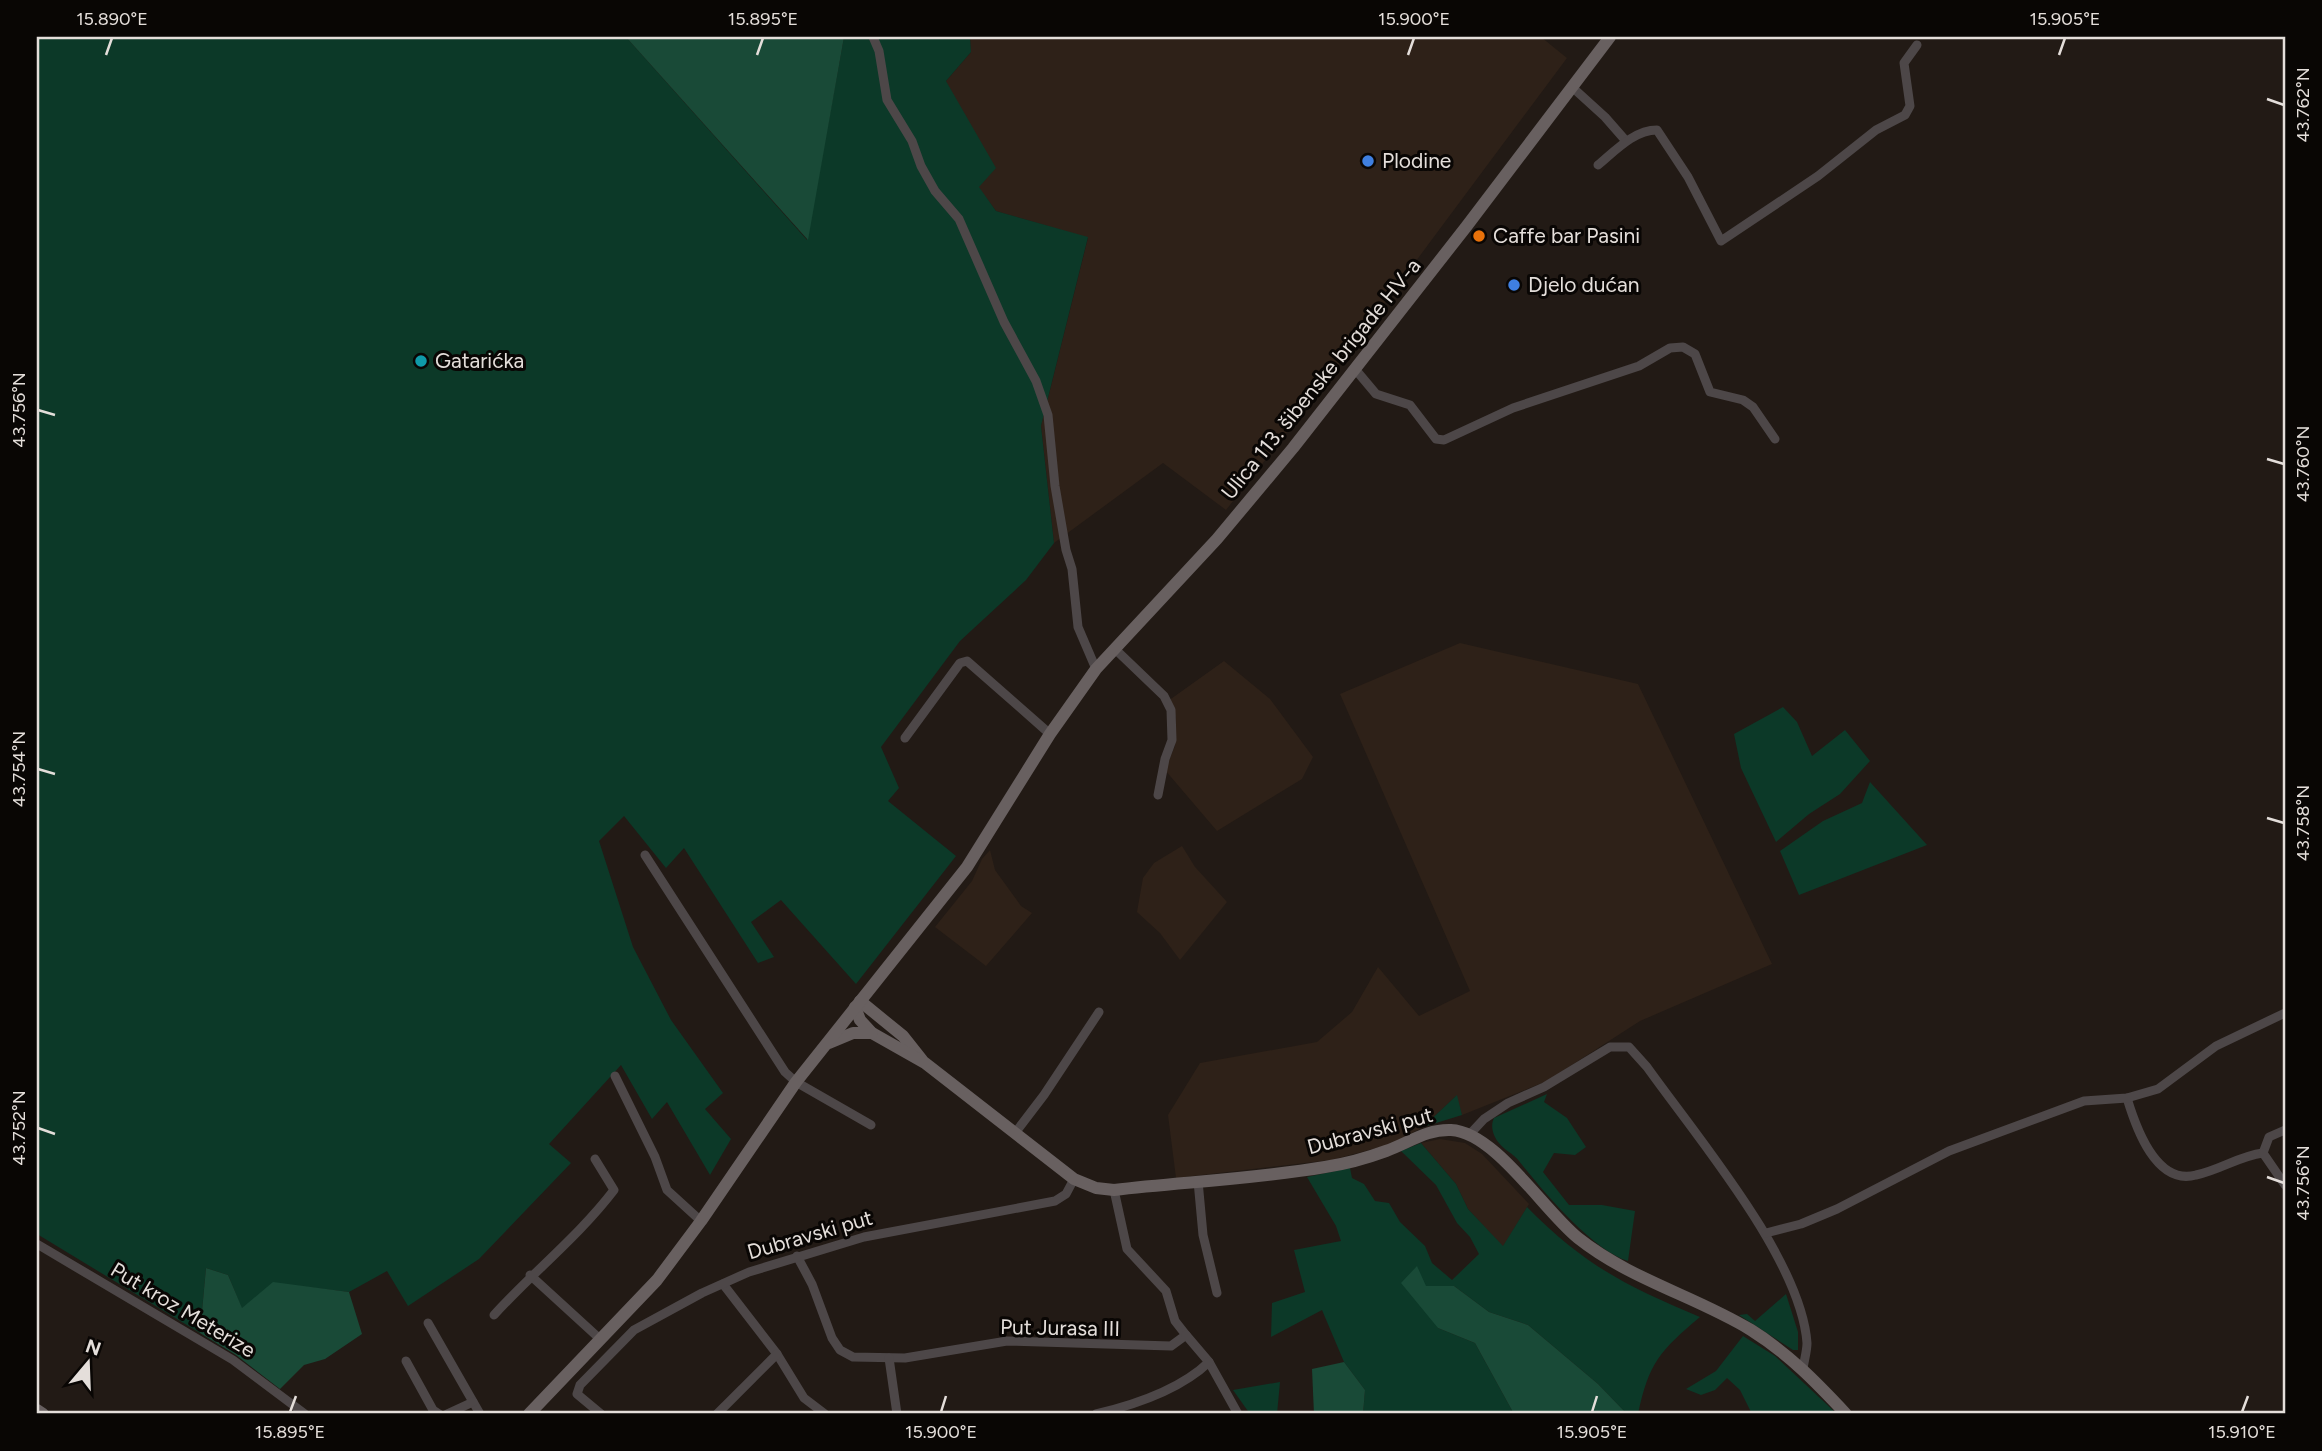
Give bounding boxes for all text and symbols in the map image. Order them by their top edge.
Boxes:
text: 15.890°E [76,8,148,30]
text: 15.895°E [728,8,798,30]
text: 15.900°E [1378,8,1450,30]
text: 15.905°E [2030,8,2100,30]
text: 43.762°N [2292,67,2314,143]
place label: Plodine [1382,148,1451,173]
marker: Plodine [1360,153,1376,169]
place label: Caffe bar Pasini [1493,223,1640,248]
marker: Caffe bar Pasini [1471,228,1487,244]
street label: Ulica 113. šibenske brigade HV-a [1216,253,1426,504]
place label: Djelo dućan [1528,272,1639,297]
marker: Djelo dućan [1506,277,1522,293]
place label: Gatarićka [435,348,524,373]
marker: Gatarićka [413,353,429,369]
text: 43.756°N [8,372,30,448]
text: 43.760°N [2292,426,2314,502]
text: 43.754°N [8,731,30,807]
text: 43.758°N [2292,785,2314,861]
text: 43.752°N [8,1090,30,1166]
street label: Dubravski put [1304,1102,1436,1159]
text: 43.756°N [2292,1145,2314,1221]
street label: Dubravski put [744,1205,875,1264]
street label: Put kroz Meterize [106,1257,260,1363]
street label: Put Jurasa III [1000,1314,1120,1341]
north arrow [52,1328,122,1398]
text: N [83,1334,104,1361]
text: 15.895°E [255,1421,325,1443]
text: 15.900°E [905,1421,977,1443]
text: 15.905°E [1557,1421,1627,1443]
text: 15.910°E [2208,1421,2276,1443]

